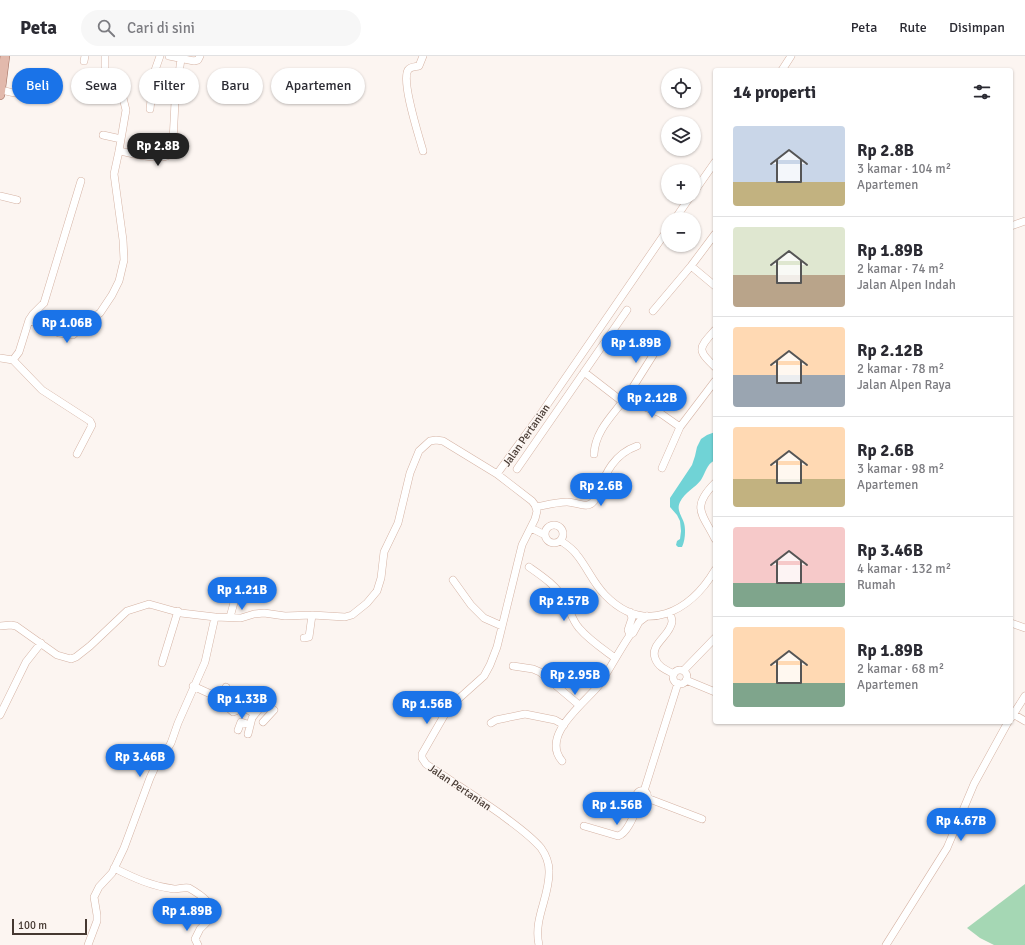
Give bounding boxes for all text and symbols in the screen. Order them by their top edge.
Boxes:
search box [81,10,361,46]
text: Peta [20,16,57,40]
icon: search [95,17,117,39]
text: Cari di sini [127,19,195,37]
text: Peta [851,19,877,36]
text: Rute [899,19,927,36]
text: Disimpan [949,19,1005,36]
chip: Beli [12,68,63,104]
chip: Sewa [71,68,131,104]
chip: Filter [139,68,199,104]
chip: Baru [207,68,263,104]
chip: Apartemen [271,68,365,104]
map controls [661,68,701,252]
button: locate [661,68,701,108]
icon: filters [971,81,993,103]
text: 14 properti [733,82,816,103]
button: layers [661,116,701,156]
pin: Rp 2.8B [121,133,195,167]
text: Rp 2.8B [136,138,180,154]
text: Rp 2.8B [857,140,914,161]
icon: home [765,142,813,190]
text: 3 kamar · 104 m² [857,161,951,177]
button: + [661,164,701,204]
text: Apartemen [857,177,918,193]
button: − [661,212,701,252]
text: Rp 1.89B [857,240,923,261]
icon: home [765,243,813,291]
text: 2 kamar · 74 m² [857,261,944,277]
text: Jalan Alpen Indah [857,277,956,293]
pin: Rp 1.06B [26,310,108,344]
text: Rp 1.06B [42,315,92,331]
pin: Rp 1.89B [595,330,677,364]
text: Rp 1.89B [611,335,661,351]
text: Rp 2.12B [857,340,923,361]
icon: home [765,343,813,391]
text: 2 kamar · 78 m² [857,361,944,377]
text: Jalan Alpen Raya [857,377,951,393]
pin: Rp 2.12B [611,385,693,419]
text: Rp 2.12B [627,390,677,406]
street label: Jalan Pertanian [500,402,553,469]
text: Rp 2.6B [857,440,914,461]
icon: home [765,443,813,491]
text: 3 kamar · 98 m² [857,461,944,477]
pin: Rp 2.6B [564,473,638,507]
text: Apartemen [857,477,918,493]
text: Rp 2.6B [579,478,623,494]
text: Rp 3.46B [857,540,923,561]
icon: home [765,543,813,591]
text: 4 kamar · 132 m² [857,561,951,577]
pin: Rp 1.21B [201,577,283,611]
text: Rumah [857,577,896,593]
text: Rp 1.21B [217,582,267,598]
pin: Rp 2.57B [523,588,605,622]
text: Rp 2.57B [539,593,589,609]
text: Rp 1.89B [857,640,923,661]
icon: home [765,643,813,691]
text: 2 kamar · 68 m² [857,661,944,677]
pin: Rp 2.95B [534,662,616,696]
text: Rp 2.95B [550,667,600,683]
text: Apartemen [857,677,918,693]
pin: Rp 1.33B [201,686,283,720]
text: Rp 1.33B [217,691,267,707]
pin: Rp 1.56B [386,691,468,725]
text: Rp 1.56B [402,696,452,712]
pin: Rp 3.46B [99,744,181,778]
text: Rp 3.46B [115,749,165,765]
street label: Jalan Pertanian [426,762,494,813]
pin: Rp 1.56B [576,792,658,826]
text: Rp 1.56B [592,797,642,813]
pin: Rp 4.67B [920,808,1002,842]
text: Rp 4.67B [936,813,986,829]
pin: Rp 1.89B [146,898,228,932]
text: Rp 1.89B [162,903,212,919]
scale bar [12,917,87,936]
text: 100 m [18,919,47,932]

